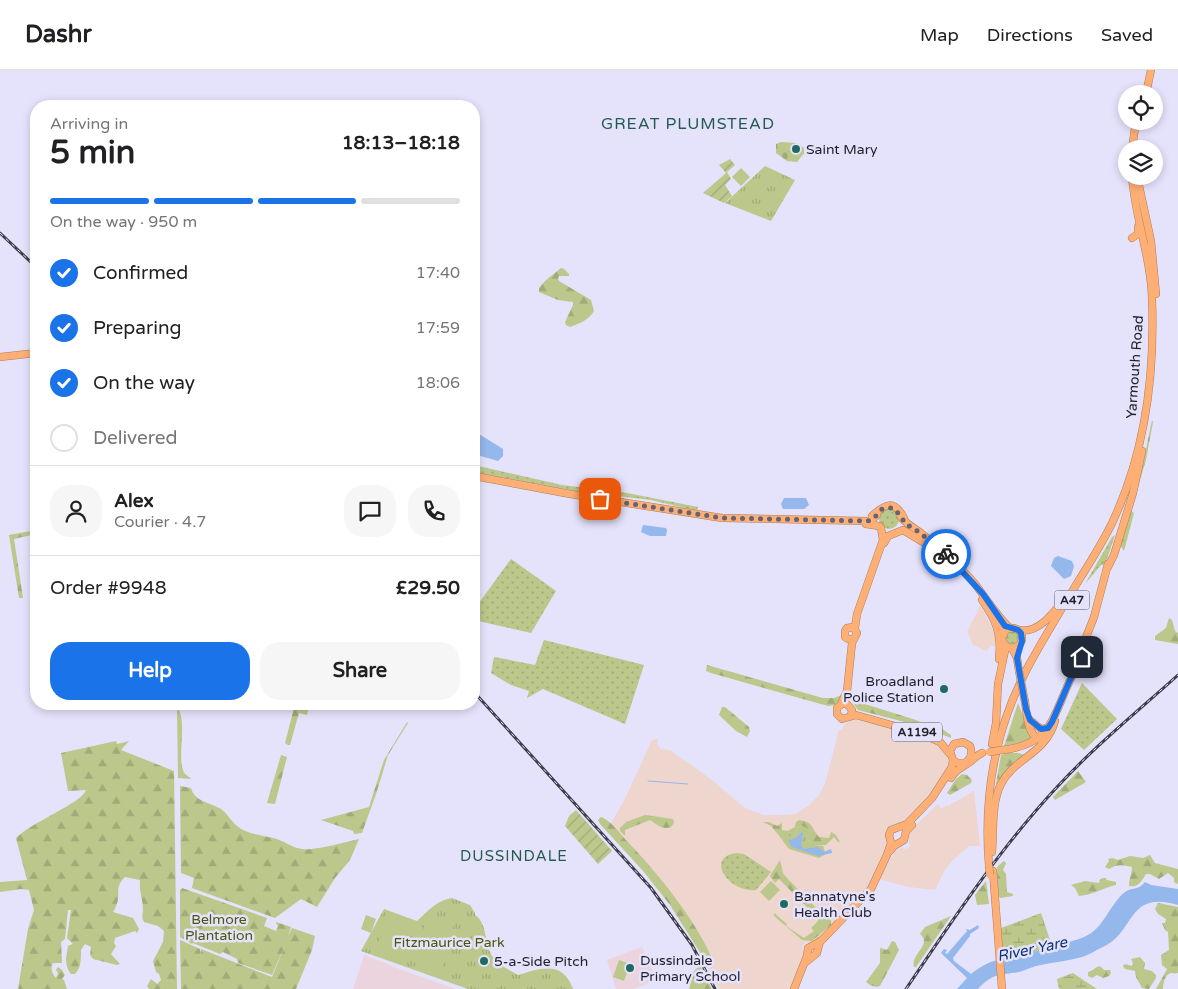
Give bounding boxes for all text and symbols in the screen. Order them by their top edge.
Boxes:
text: Dashr [25,20,92,49]
text: Map [920,24,959,46]
text: Directions [987,24,1073,46]
text: Saved [1101,24,1153,46]
map controls [1118,85,1163,185]
button: locate [1118,85,1163,130]
text: Arriving in [50,114,128,134]
district label: GREAT PLUMSTEAD [601,114,775,134]
text: 18:13–18:18 [342,132,460,154]
text: 5 min [50,134,135,172]
button: layers [1118,140,1163,185]
place label: Saint Mary [806,141,878,158]
marker: Saint Mary [790,143,802,155]
text: On the way · 950 m [50,212,197,232]
icon: check [50,259,78,287]
text: Confirmed [93,262,188,284]
text: 17:40 [416,263,460,283]
icon: check [50,314,78,342]
street label: Yarmouth Road [1123,315,1147,419]
text: Preparing [93,317,182,339]
text: 17:59 [416,318,460,338]
icon: check [50,369,78,397]
text: On the way [93,372,195,394]
text: 18:06 [416,373,460,393]
text: Delivered [93,427,178,449]
pin [579,478,621,520]
button: person [50,485,102,537]
button: chat [344,485,396,537]
button: phone [408,485,460,537]
icon: bag [586,485,614,513]
text: Alex [114,490,154,512]
text: Courier · 4.7 [114,512,206,532]
courier [921,529,971,579]
icon: bike [932,540,960,568]
text: Order #9948 [50,577,167,599]
text: £29.50 [396,577,460,599]
road number: A47 [1054,590,1090,610]
pin [1061,636,1103,678]
button: Help [50,642,250,700]
button: Share [260,642,460,700]
icon: home [1068,643,1096,671]
place label: Broadland Police Station [843,673,934,706]
marker: Broadland Police Station [938,683,950,695]
road number: A1194 [892,722,942,742]
district label: DUSSINDALE [460,847,568,865]
place label: Bannatyne's Health Club [794,888,876,921]
marker: Bannatyne's Health Club [778,898,790,910]
park label: Belmore Plantation [185,911,253,944]
water label: River Yare [995,932,1070,965]
park label: Fitzmaurice Park [393,934,505,951]
place label: Dussindale Primary School [640,952,741,985]
place label: 5-a-Side Pitch [494,953,588,970]
marker: 5-a-Side Pitch [478,955,490,967]
marker: Dussindale Primary School [624,962,636,974]

